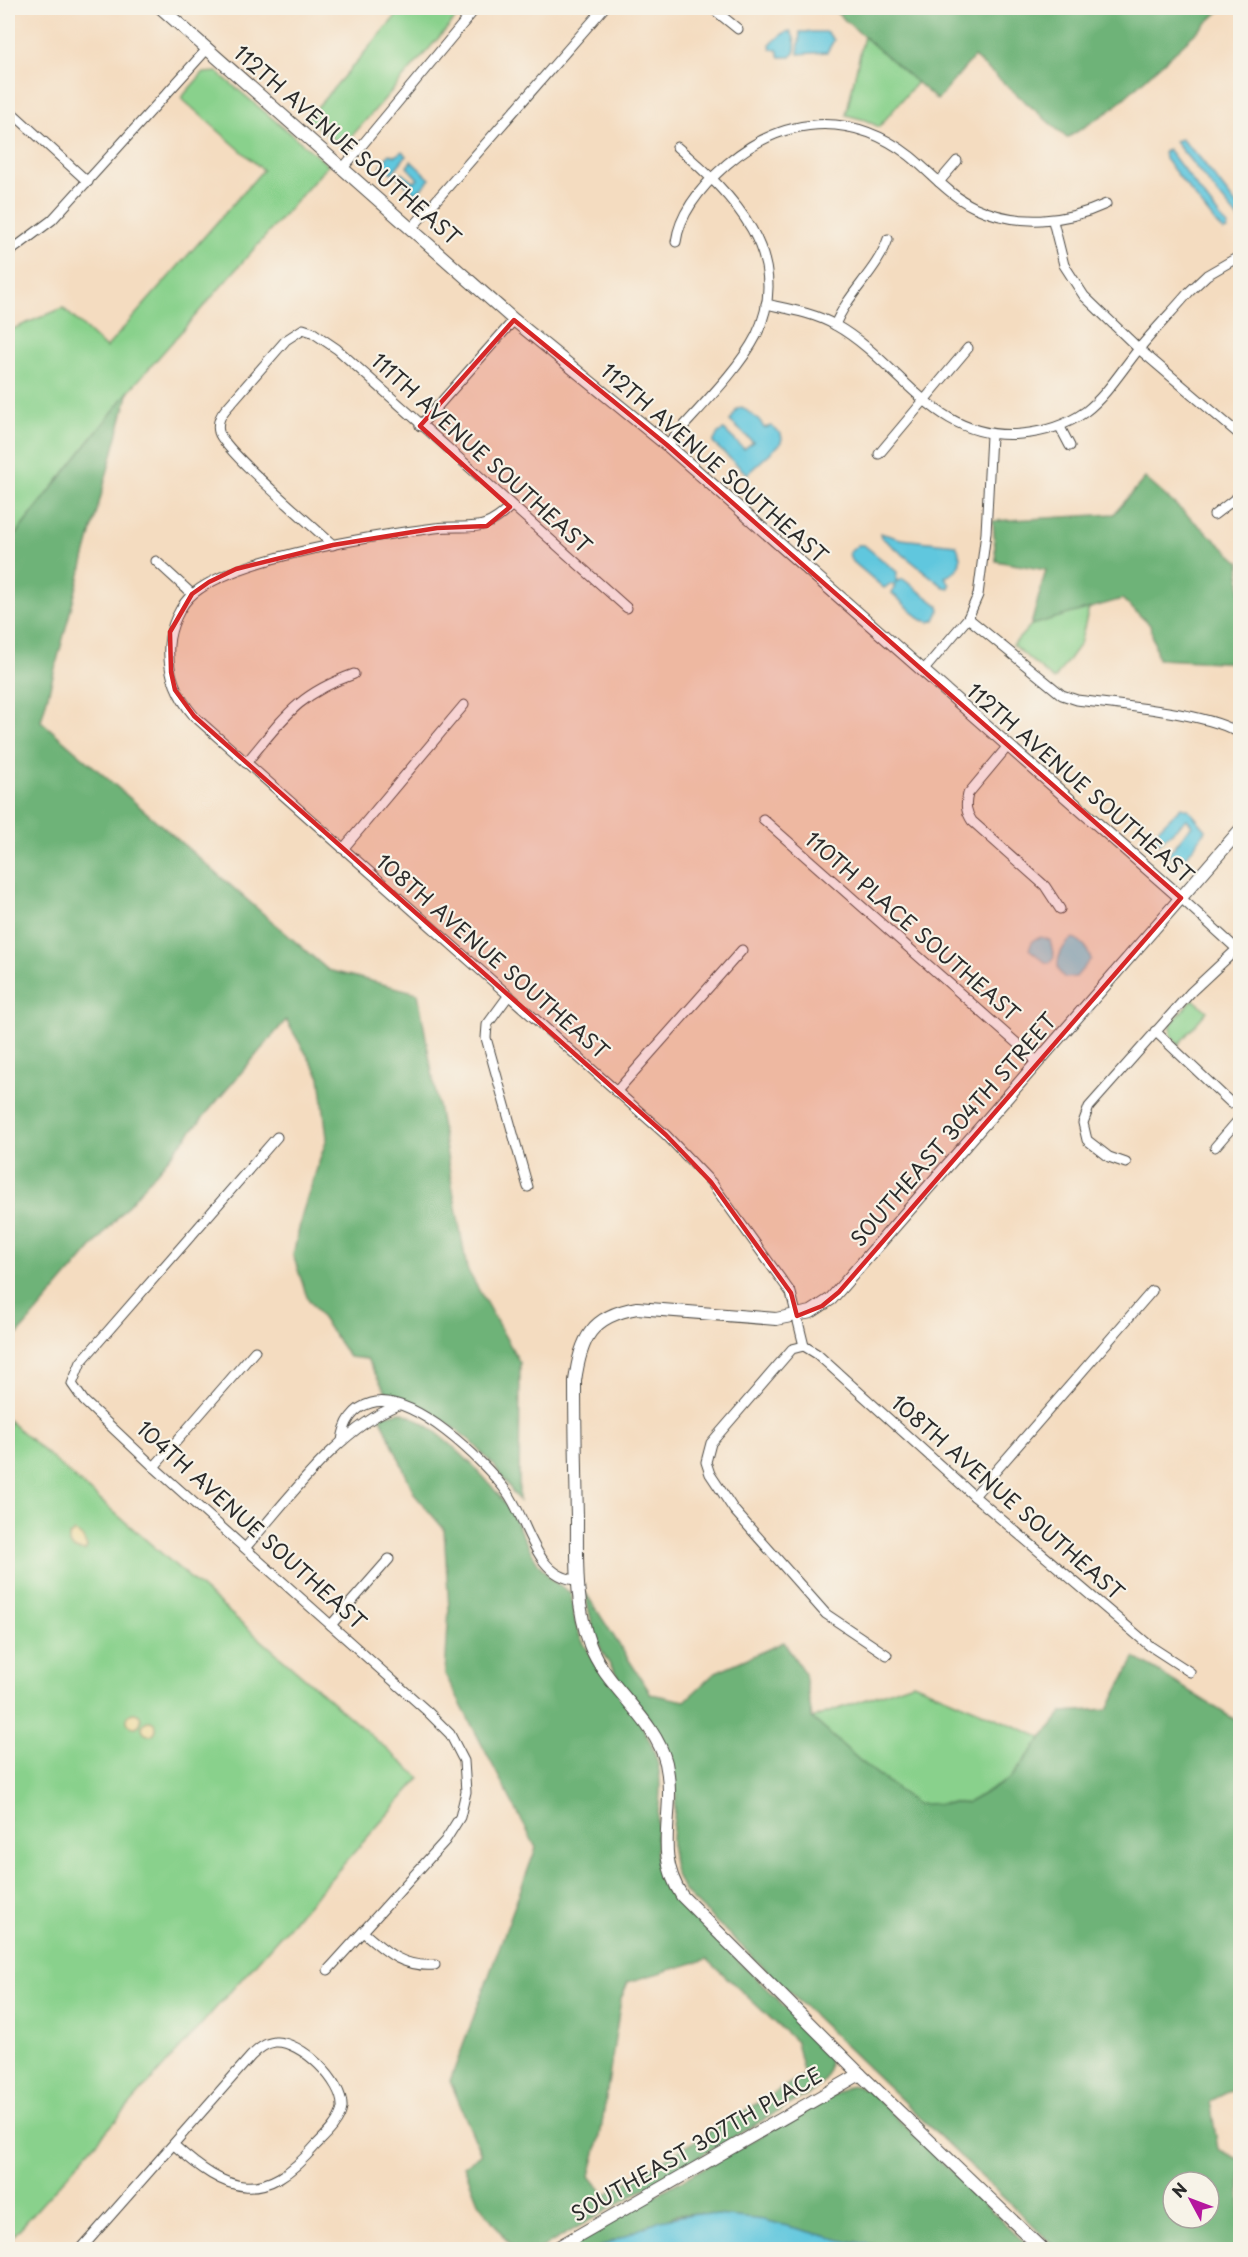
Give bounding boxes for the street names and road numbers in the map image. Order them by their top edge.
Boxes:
street label: 112TH AVENUE SOUTHEAST [228,37,469,253]
street label: 111TH AVENUE SOUTHEAST [365,345,600,561]
street label: 112TH AVENUE SOUTHEAST [595,355,836,571]
street label: 112TH AVENUE SOUTHEAST [961,675,1202,891]
street label: 110TH PLACE SOUTHEAST [799,823,1028,1028]
street label: 108TH AVENUE SOUTHEAST [370,845,617,1066]
street label: SOUTHEAST 304TH STREET [842,1004,1064,1253]
street label: 108TH AVENUE SOUTHEAST [885,1386,1132,1607]
street label: 104TH AVENUE SOUTHEAST [130,1413,375,1637]
street label: SOUTHEAST 307TH PLACE [564,2058,828,2229]

